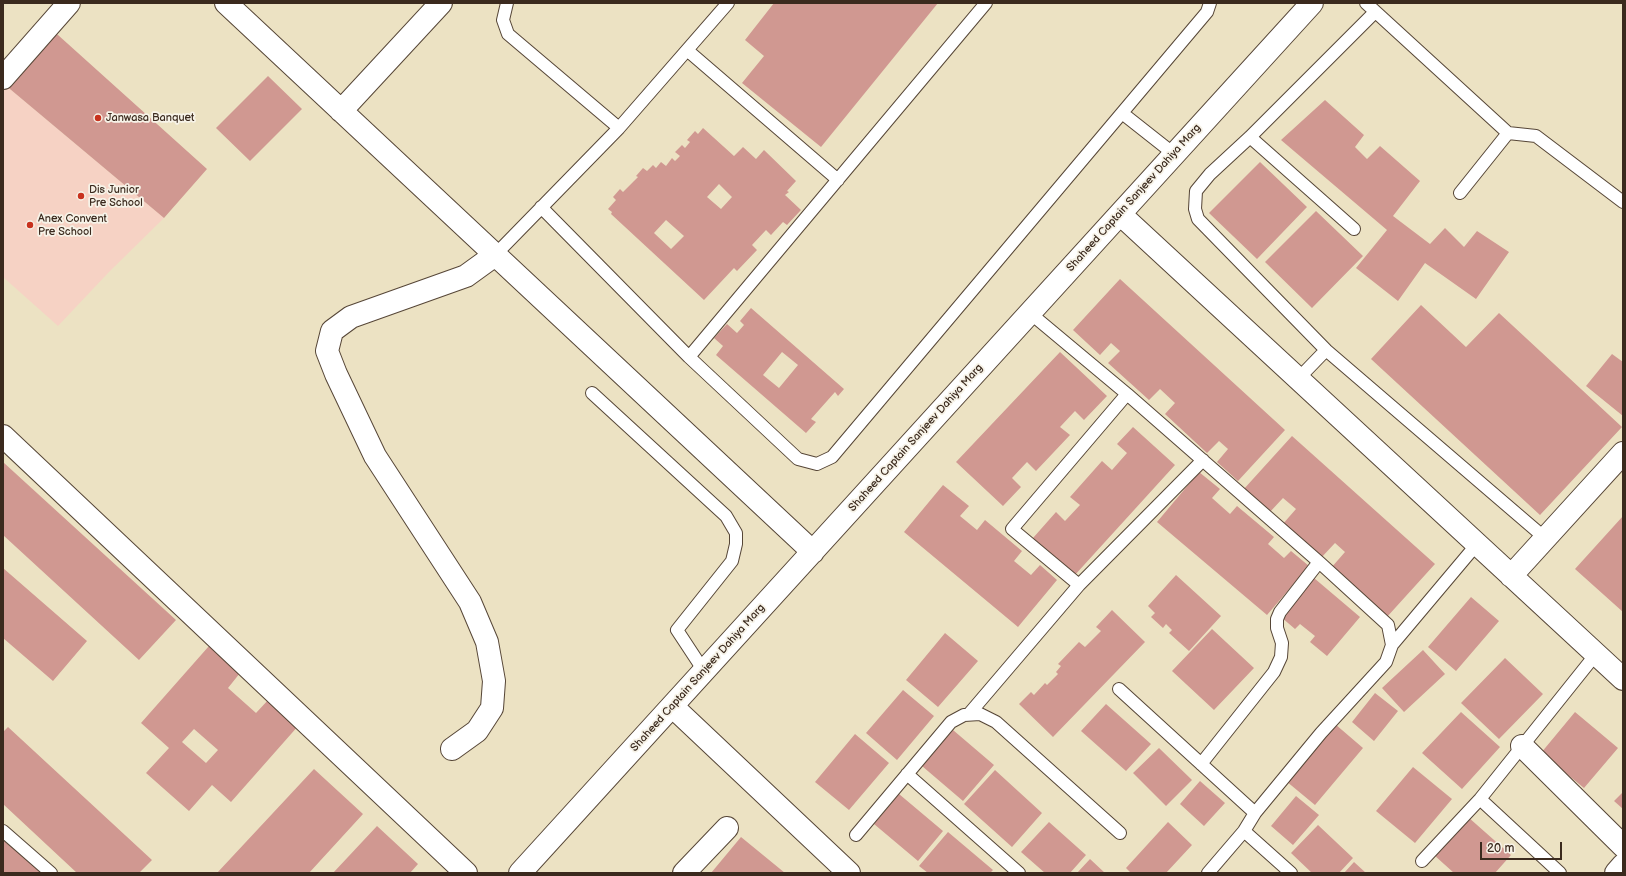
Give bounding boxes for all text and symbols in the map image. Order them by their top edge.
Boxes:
place label: Janwasa Banquet [106,111,194,125]
marker: Janwasa Banquet [93,113,103,123]
street label: Shaheed Captain Sanjeev Dahiya Marg [1064,121,1204,275]
place label: Dis Junior Pre School [89,183,143,209]
marker: Dis Junior Pre School [76,191,86,201]
place label: Anex Convent Pre School [38,212,107,238]
marker: Anex Convent Pre School [25,220,35,230]
street label: Shaheed Captain Sanjeev Dahiya Marg [846,361,986,515]
street label: Shaheed Captain Sanjeev Dahiya Marg [628,601,768,755]
scale bar [1482,834,1564,860]
text: 20 m [1487,841,1514,856]

